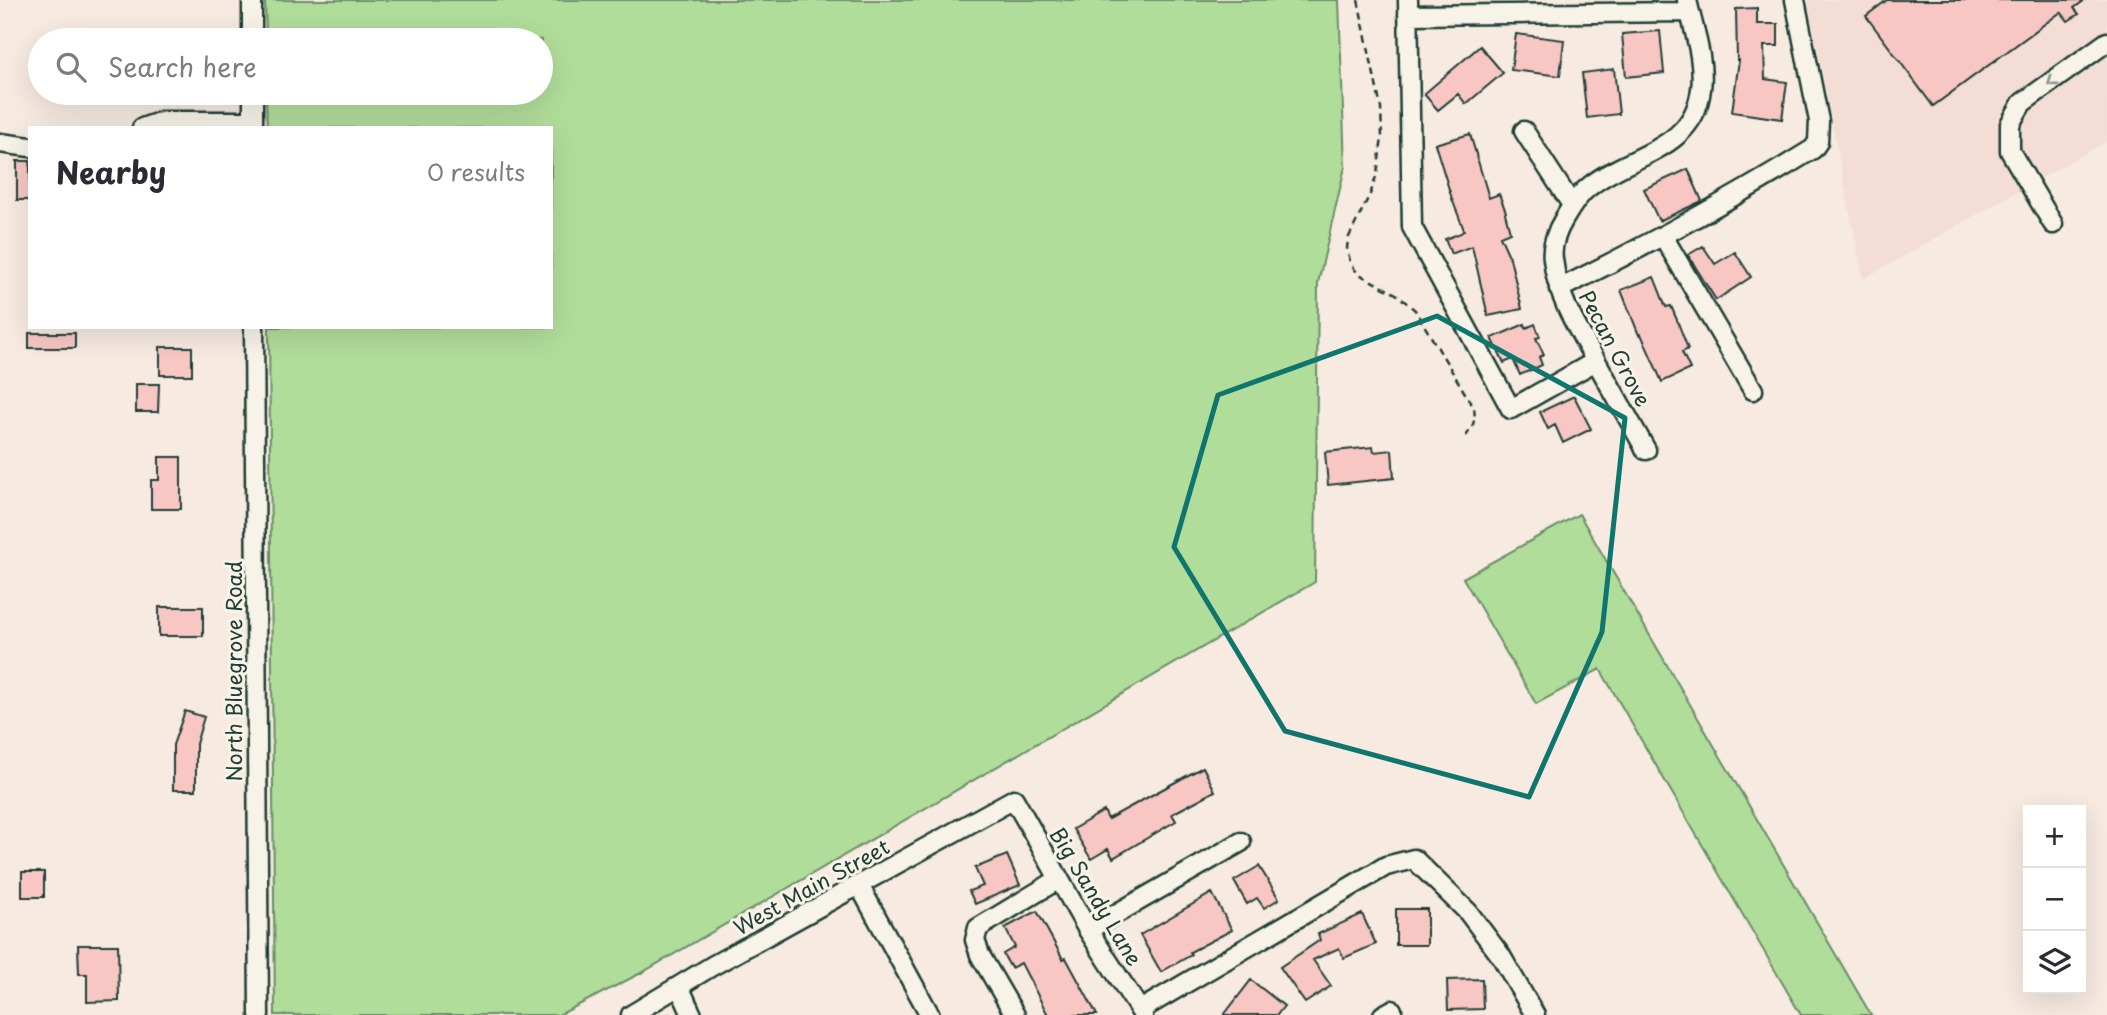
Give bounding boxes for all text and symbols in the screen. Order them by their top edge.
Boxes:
search box [28,28,553,105]
text: Search here [108,47,257,86]
icon: search [52,48,90,86]
one-way arrow [2047,74,2059,86]
text: Nearby [56,149,166,194]
text: 0 results [427,154,525,189]
street label: Pecan Grove [1572,284,1660,412]
street label: North Bluegrove Road [217,561,249,781]
map controls [2023,805,2086,994]
button: + [2023,805,2086,868]
street label: Big Sandy Lane [1043,820,1151,972]
street label: West Main Street [727,830,895,942]
button: − [2023,868,2086,931]
button: layers [2023,931,2086,994]

